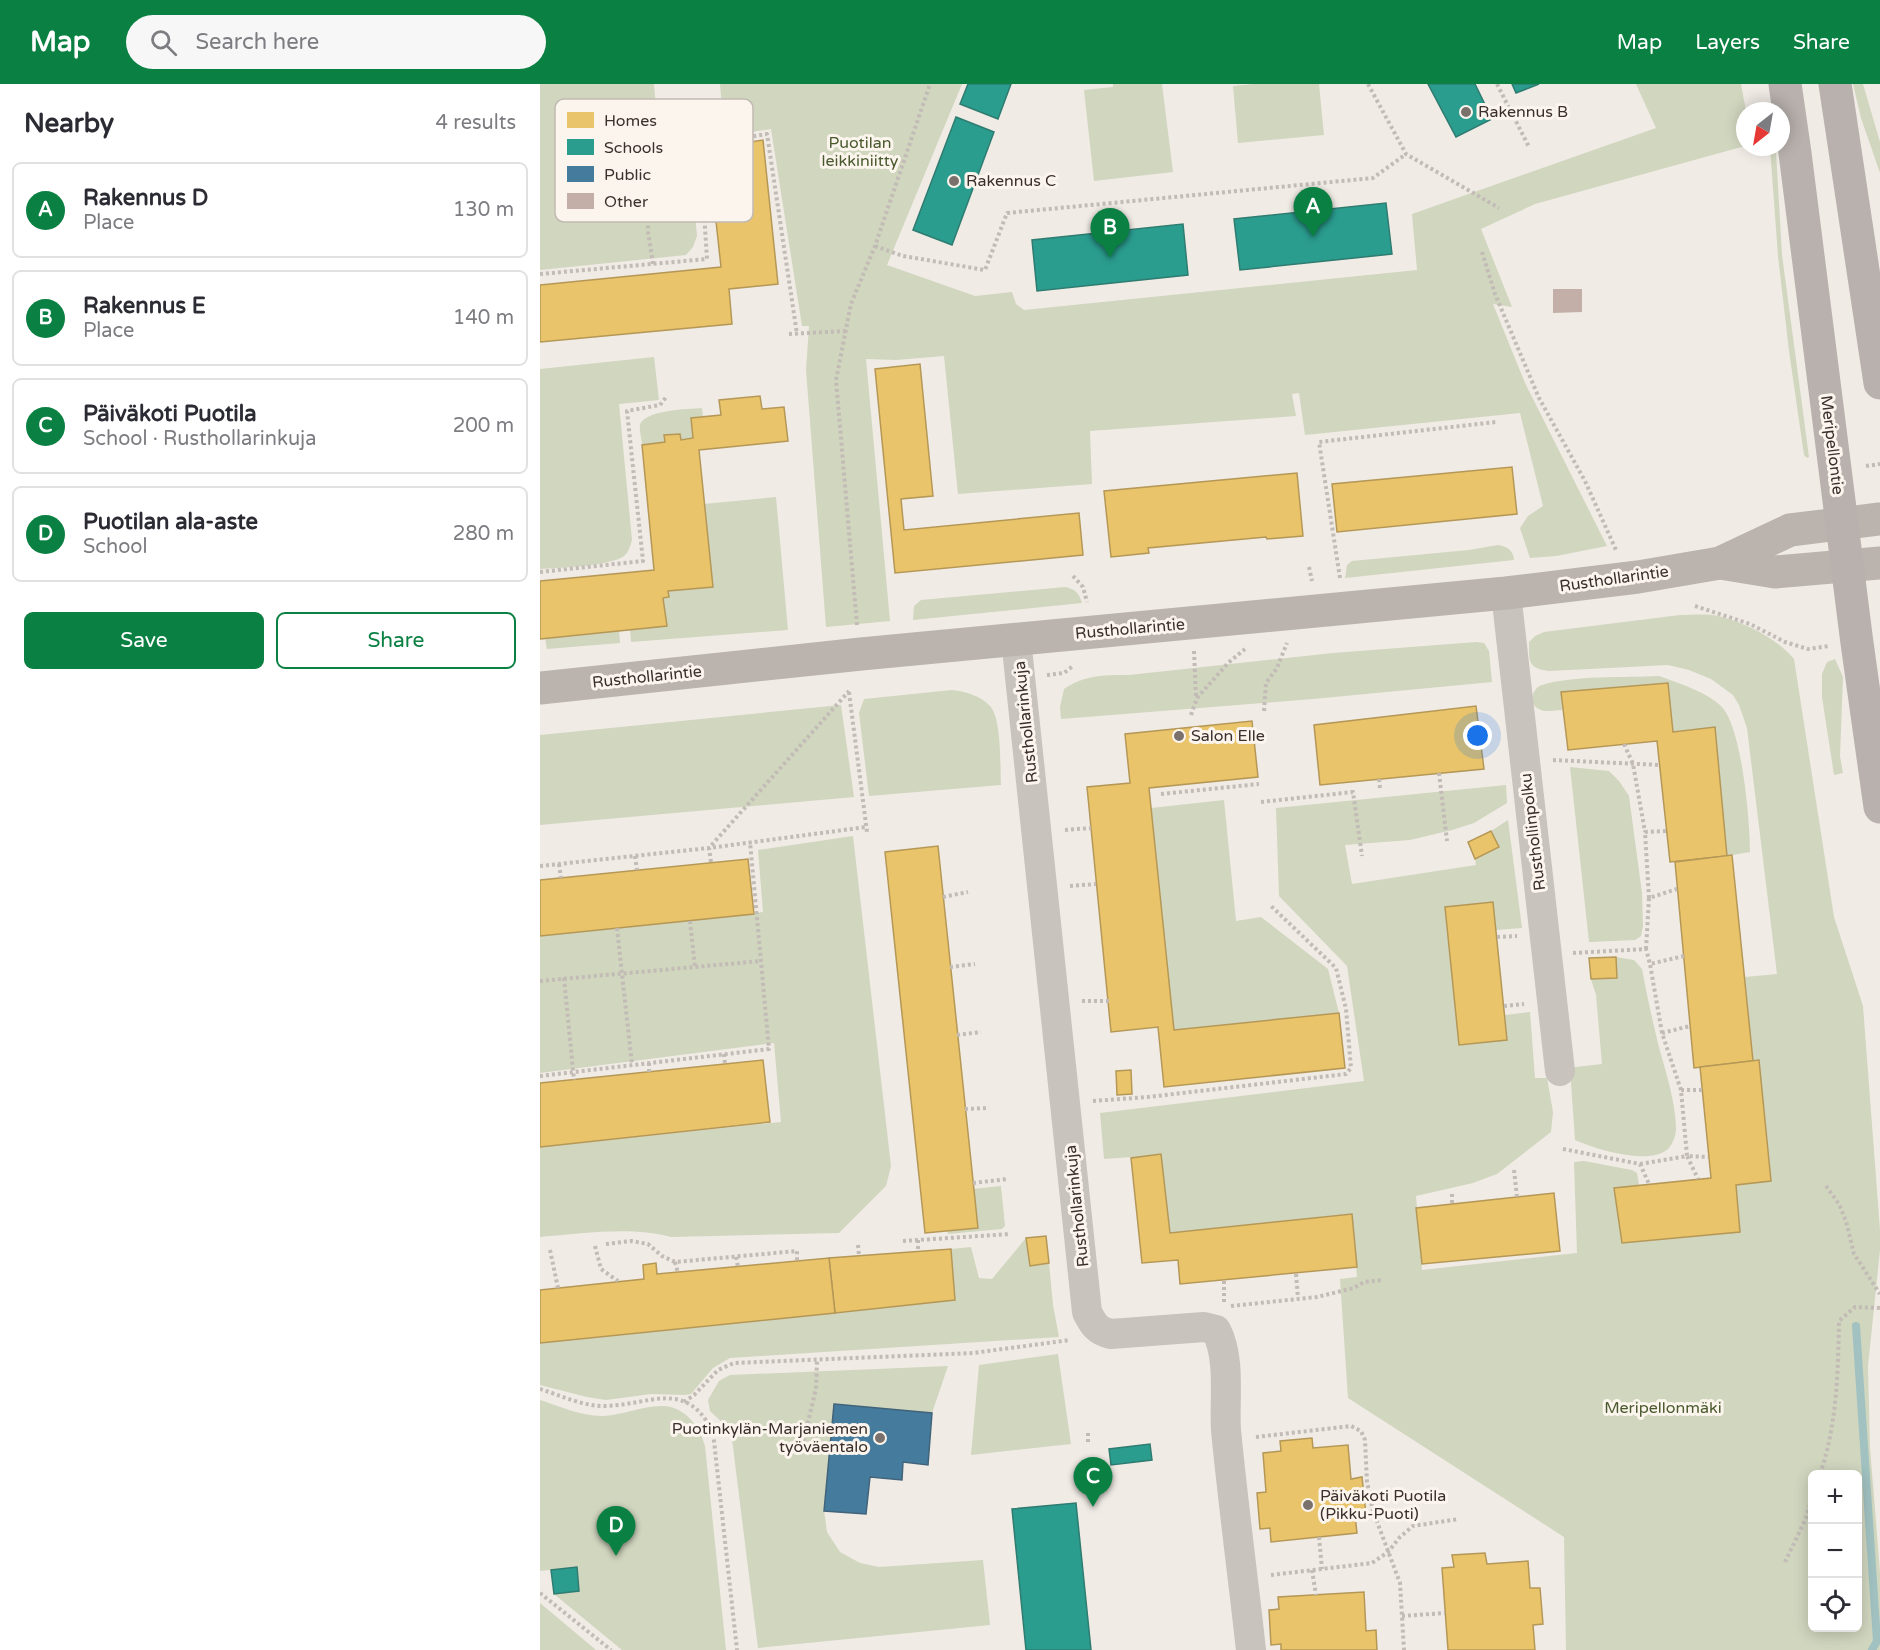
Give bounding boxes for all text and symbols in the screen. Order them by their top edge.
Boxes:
search box [126,15,546,69]
text: Map [30,25,90,59]
icon: search [147,26,180,59]
text: Search here [195,29,319,55]
text: Map [1617,30,1662,55]
text: Layers [1695,30,1760,55]
text: Share [1793,30,1850,55]
legend [555,99,753,222]
place label: Rakennus B [1478,102,1568,122]
north arrow [1736,102,1790,156]
marker: Rakennus B [1459,105,1473,119]
text: Nearby [24,108,114,139]
text: 4 results [436,111,516,135]
text: Homes [604,111,657,131]
park label: Puotilan leikkiniitty [822,133,899,171]
text: Schools [604,138,663,158]
text: Public [604,165,651,185]
place label: Rakennus C [966,171,1056,191]
marker: Rakennus C [947,174,961,188]
text: Rakennus D [83,185,208,211]
pin: A [1294,188,1332,237]
text: Other [604,192,649,212]
text: A [38,198,53,222]
text: 130 m [453,198,514,222]
pin: B [1090,208,1130,258]
text: Place [83,211,134,235]
text: Rakennus E [83,293,206,319]
text: B [39,306,52,330]
text: 140 m [453,306,514,330]
text: Place [83,319,134,343]
street label: Meripellontie [1816,394,1848,496]
text: Päiväkoti Puotila [83,401,257,427]
text: C [39,414,52,438]
text: 200 m [453,414,514,438]
text: School · Rusthollarinkuja [83,427,316,451]
text: Puotilan ala-aste [83,509,258,535]
text: D [38,522,53,546]
text: 280 m [453,522,514,546]
text: School [83,535,147,559]
street label: Rusthollarintie [1558,561,1670,597]
button: Save [24,612,264,669]
button: Share [276,612,516,669]
street label: Rusthollarintie [1074,614,1186,644]
street label: Rusthollarinkuja [1010,660,1042,784]
street label: Rusthollarintie [591,661,703,693]
your location [1463,721,1492,750]
place label: Salon Elle [1191,726,1265,746]
marker: Salon Elle [1172,729,1186,743]
street label: Rusthollinpolku [1516,772,1550,892]
street label: Rusthollarinkuja [1061,1144,1093,1268]
park label: Meripellonmäki [1604,1398,1722,1418]
place label: Puotinkylän-Marjaniemen työväentalo [672,1419,868,1457]
marker: Puotinkylän-Marjaniemen työväentalo [873,1431,887,1445]
pin: C [1074,1458,1112,1507]
map controls [1808,1470,1862,1632]
button: + [1808,1470,1862,1524]
place label: Päiväkoti Puotila (Pikku-Puoti) [1320,1486,1446,1524]
marker: Päiväkoti Puotila (Pikku-Puoti) [1301,1498,1315,1512]
pin: D [596,1506,636,1556]
button: − [1808,1524,1862,1578]
button: locate [1808,1578,1862,1632]

